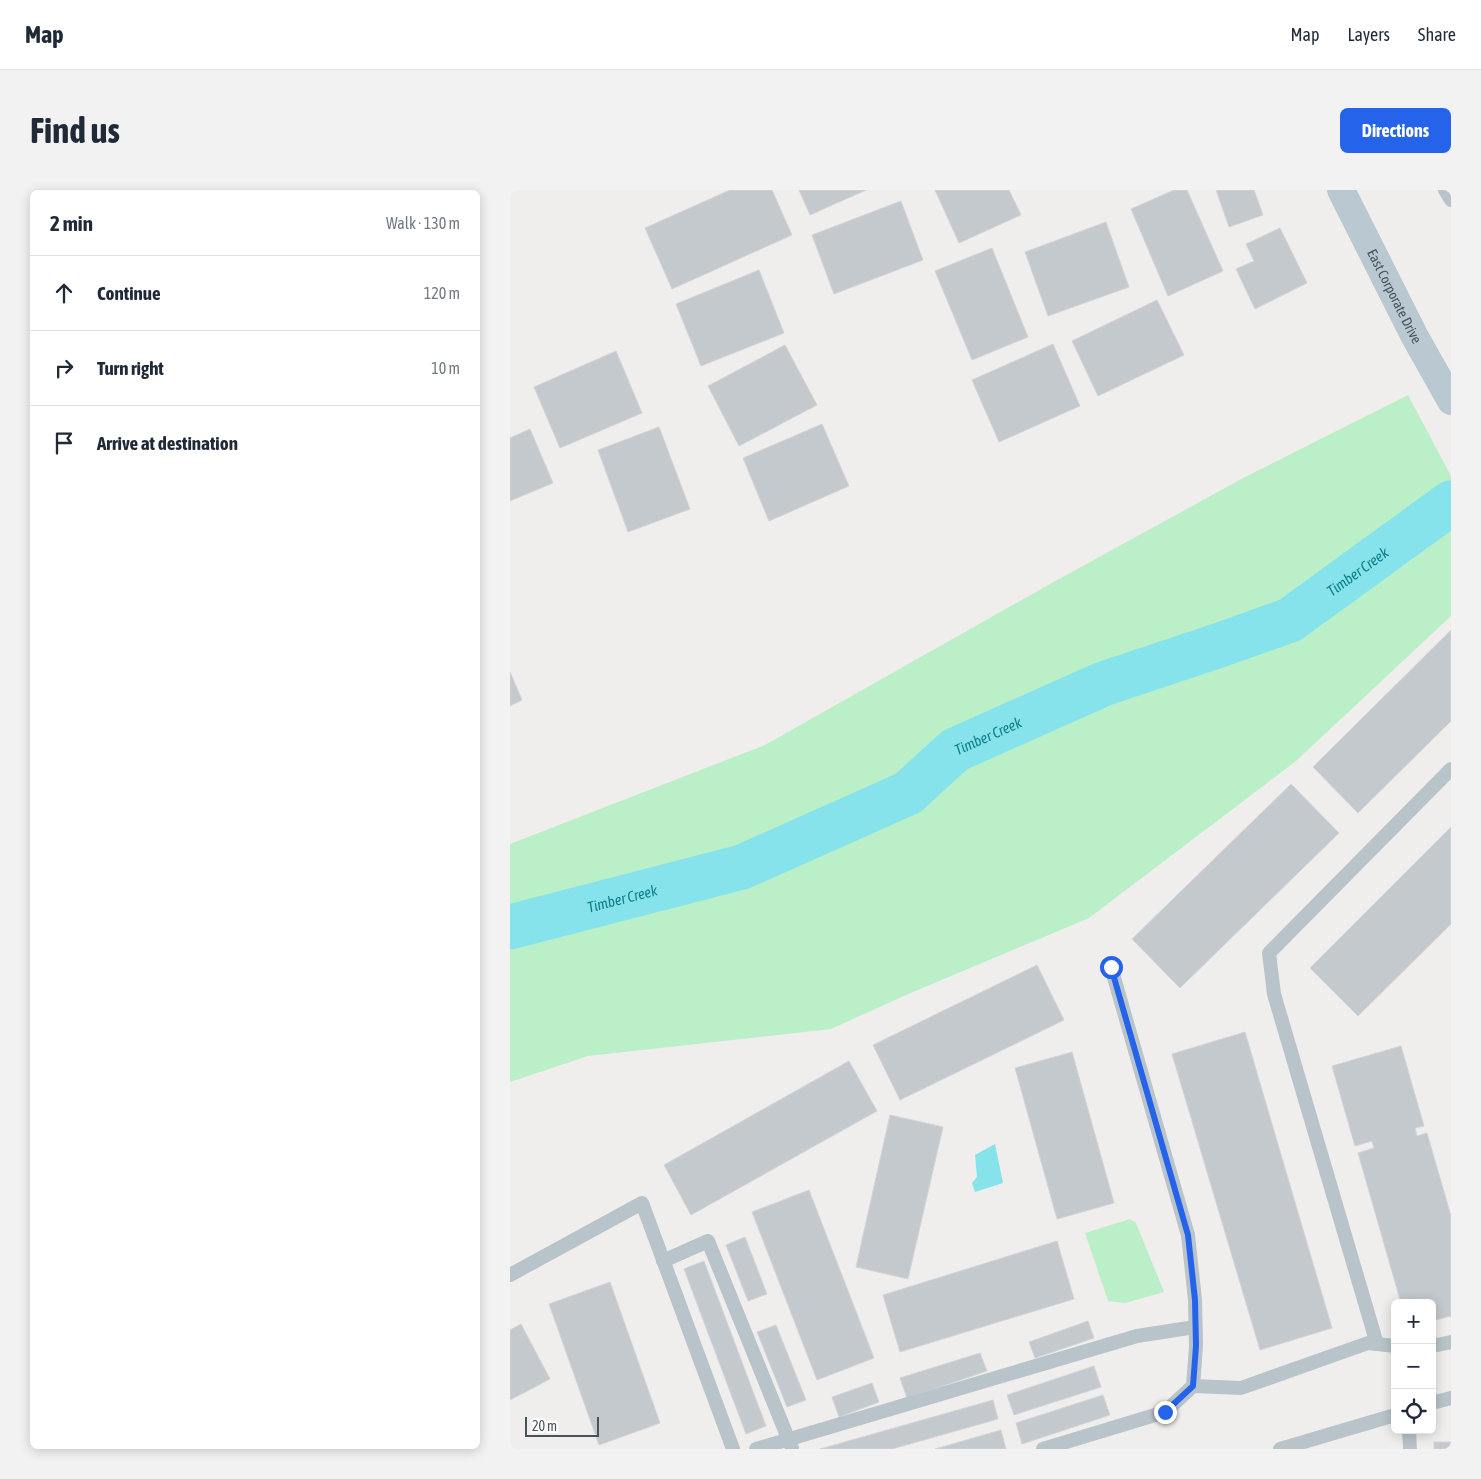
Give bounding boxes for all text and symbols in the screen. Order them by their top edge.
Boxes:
text: Map [25,21,64,48]
text: Map [1290,24,1319,45]
text: Layers [1347,24,1390,45]
text: Share [1418,24,1456,45]
button: Directions [1340,108,1451,153]
text: Find us [30,110,120,150]
text: 2 min [50,211,93,235]
text: Walk · 130 m [386,214,460,232]
street label: East Corporate Drive [1364,246,1425,346]
icon: ahead [50,279,78,307]
text: Continue [97,282,161,304]
text: 120 m [424,284,460,302]
icon: right [50,354,78,382]
text: Turn right [97,357,164,379]
text: 10 m [431,359,460,377]
icon: arrive [50,429,78,457]
text: Arrive at destination [97,432,238,454]
water label: Timber Creek [1323,543,1392,599]
water label: Timber Creek [952,713,1024,758]
water label: Timber Creek [585,881,660,915]
route start [1100,956,1123,979]
map controls [1391,1299,1436,1434]
button: + [1391,1299,1436,1344]
button: − [1391,1344,1436,1389]
button: locate [1391,1389,1436,1434]
route end [1154,1401,1177,1424]
scale bar [525,1414,599,1437]
text: 20 m [532,1418,557,1434]

